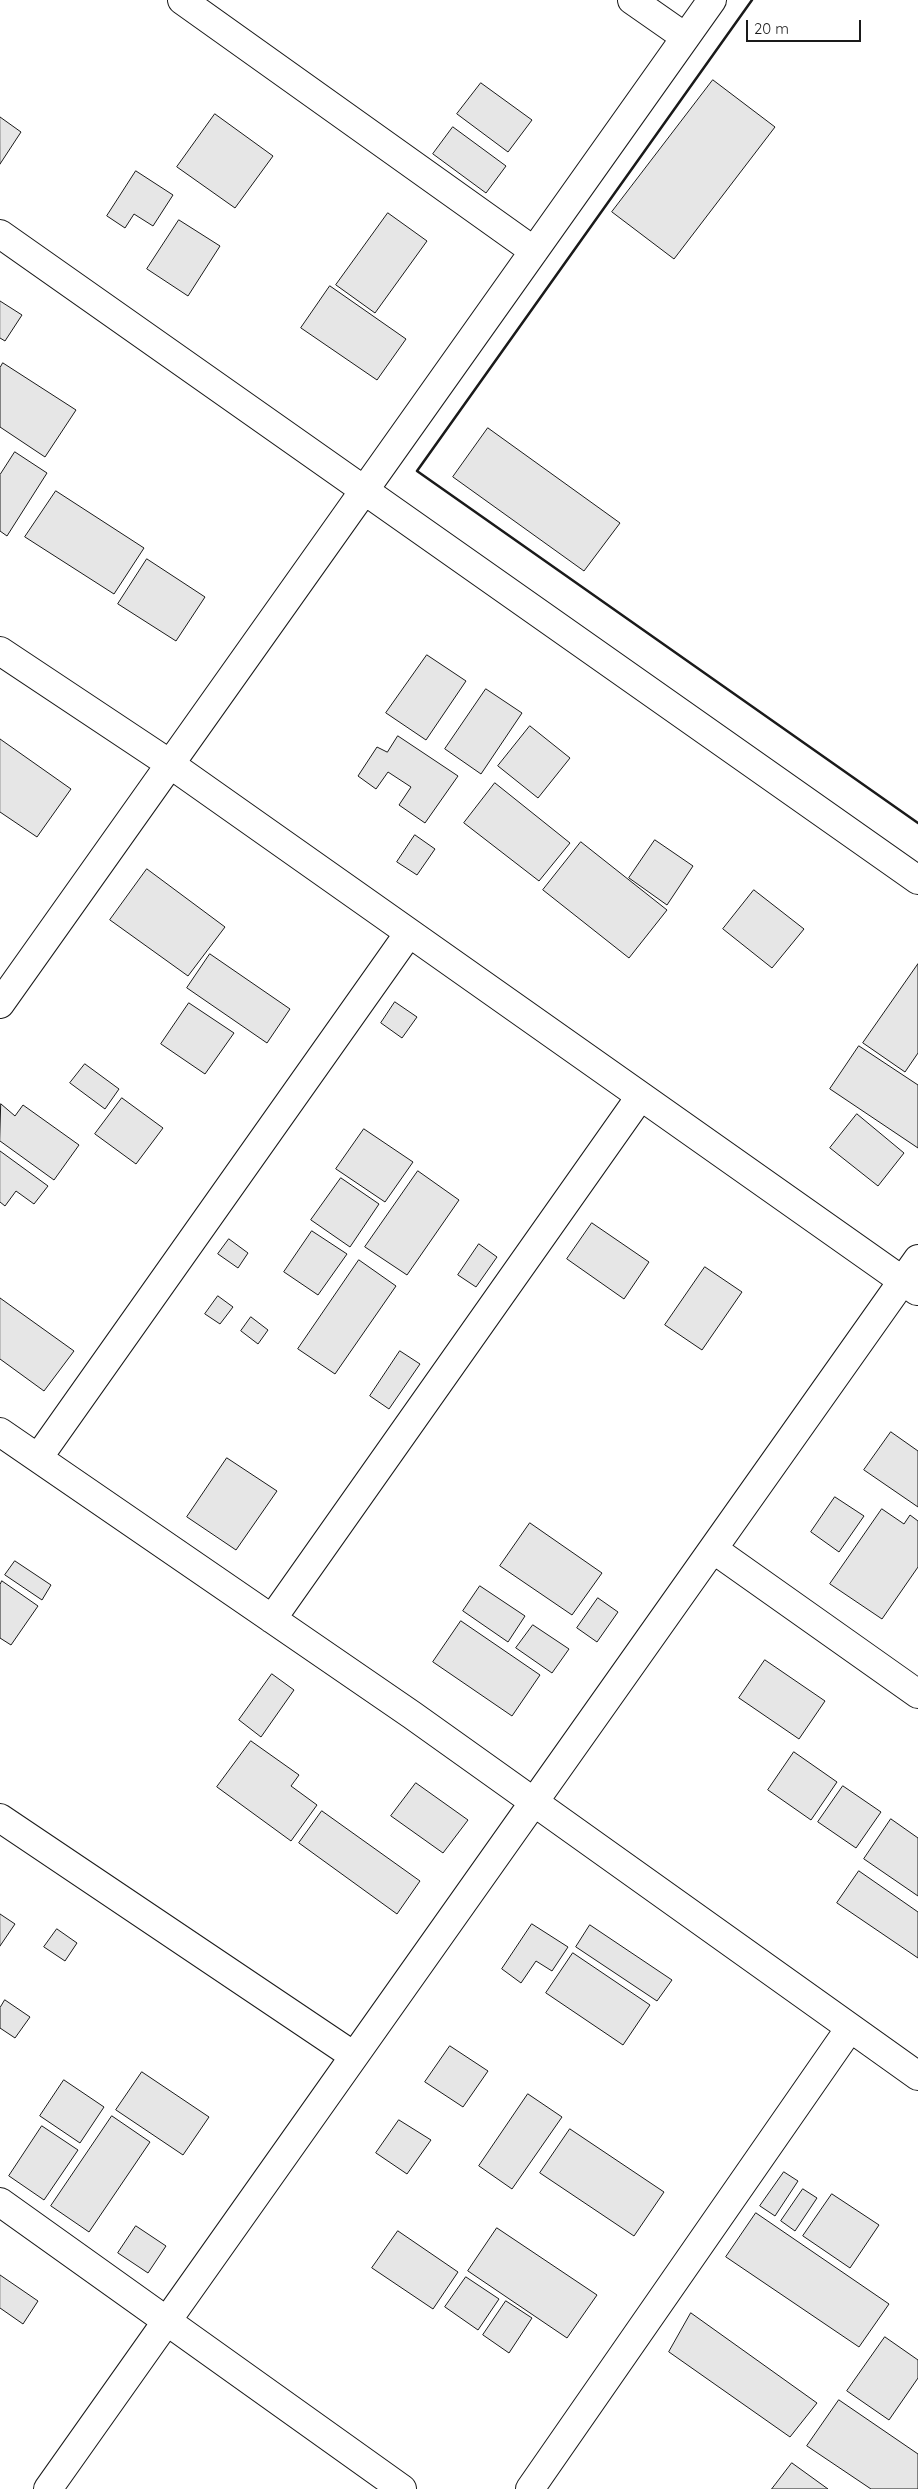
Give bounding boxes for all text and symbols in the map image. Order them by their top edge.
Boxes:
scale bar [748,10,863,42]
text: 20 m [754,19,789,38]

